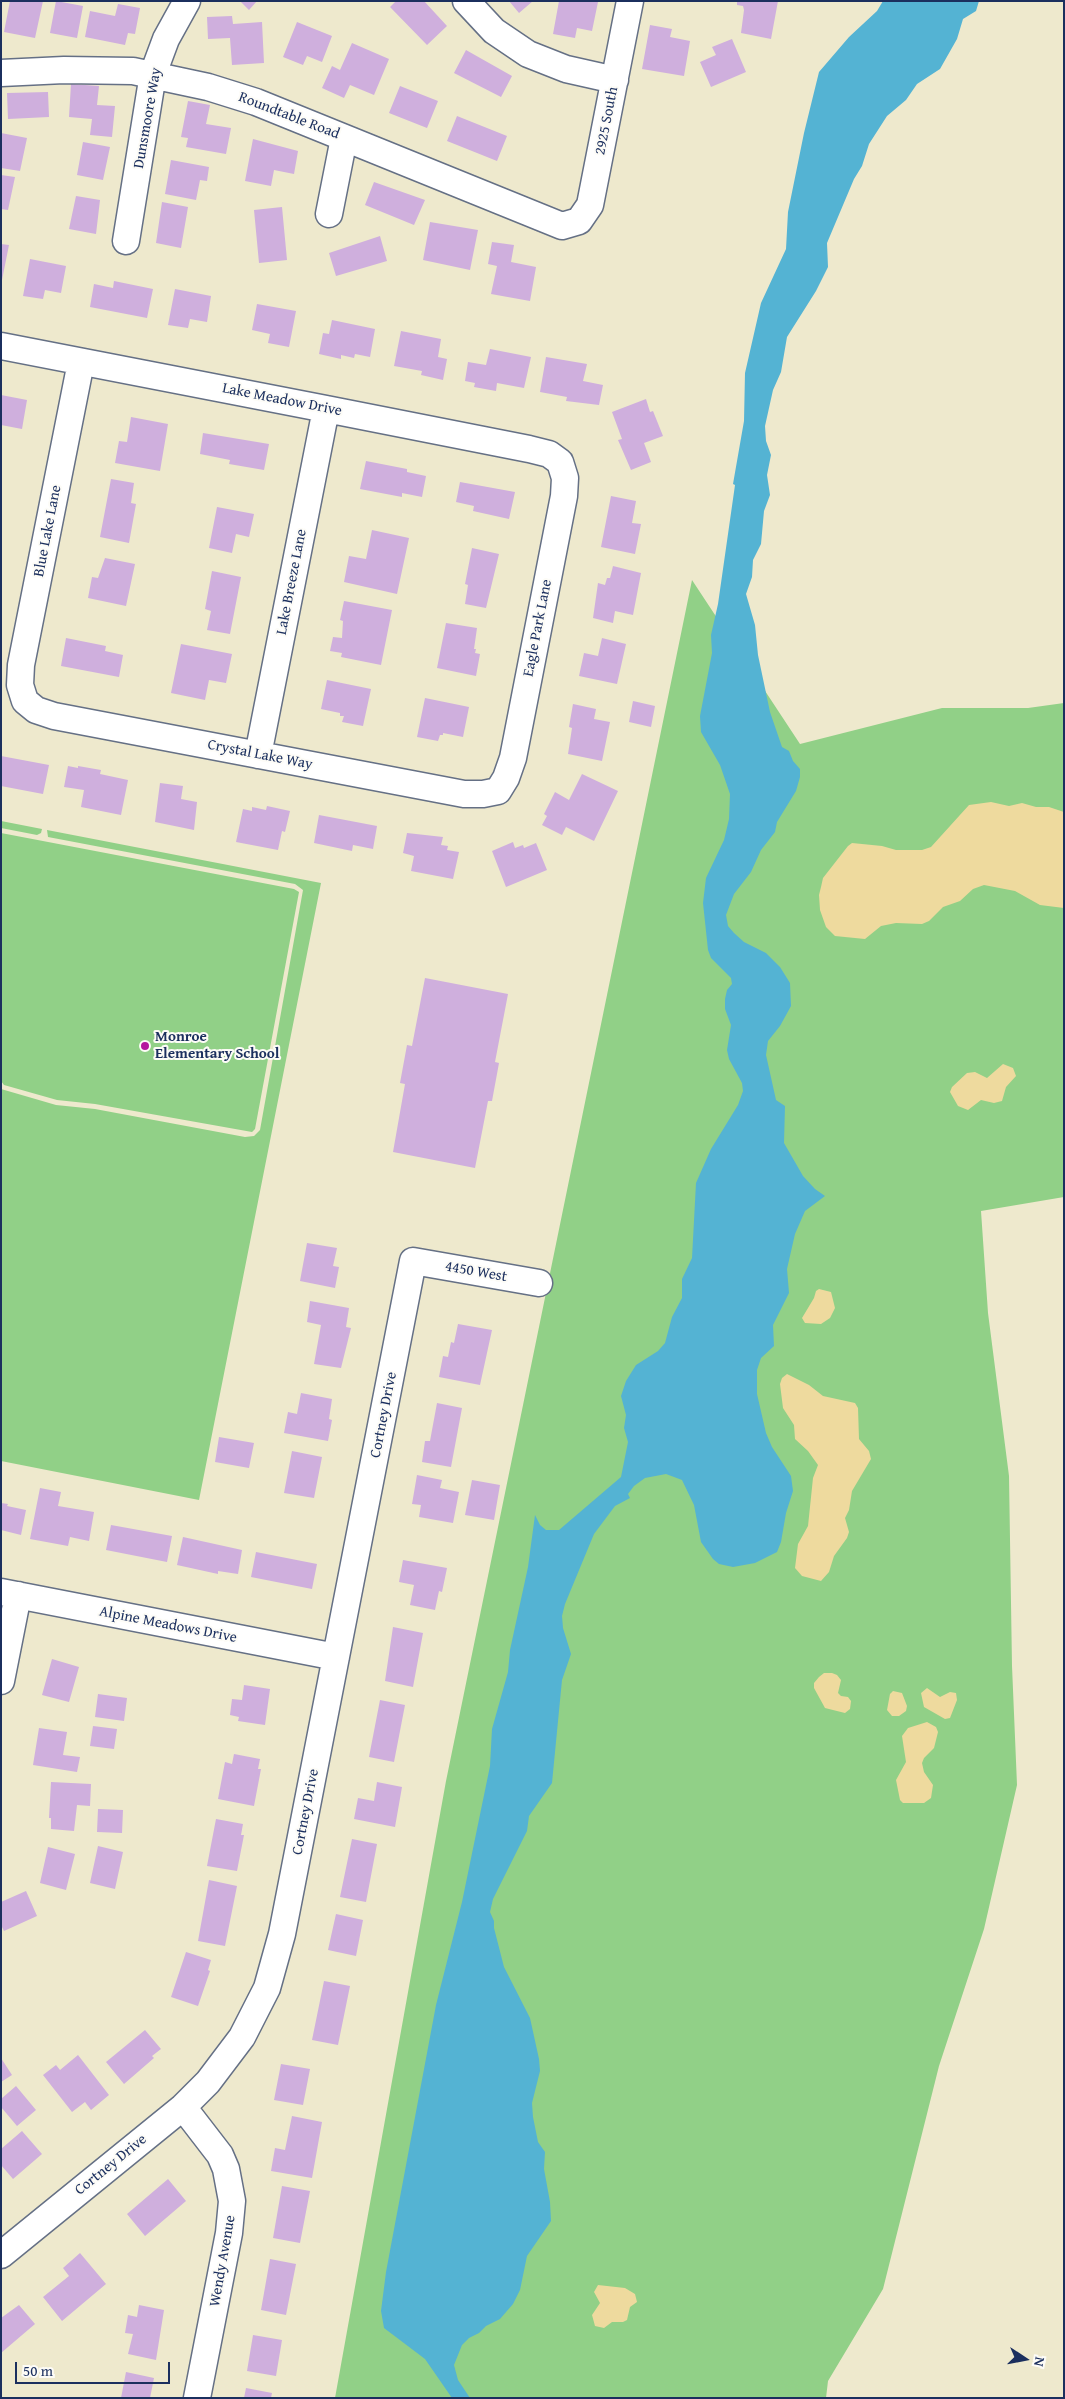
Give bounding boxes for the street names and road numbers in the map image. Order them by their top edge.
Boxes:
street label: Dunsmoore Way [130,66,166,170]
street label: 2925 South [592,85,622,157]
street label: Roundtable Road [236,88,342,144]
street label: Lake Meadow Drive [221,380,343,420]
street label: Blue Lake Lane [30,484,66,578]
street label: Lake Breeze Lane [273,528,311,636]
street label: Eagle Park Lane [520,578,556,678]
street label: Crystal Lake Way [206,736,314,774]
street label: 4450 West [444,1258,508,1286]
street label: Cortney Drive [367,1370,401,1460]
street label: Alpine Meadows Drive [98,1603,238,1647]
street label: Cortney Drive [289,1767,323,1857]
street label: Cortney Drive [71,2131,151,2199]
street label: Wendy Avenue [206,2214,240,2308]

